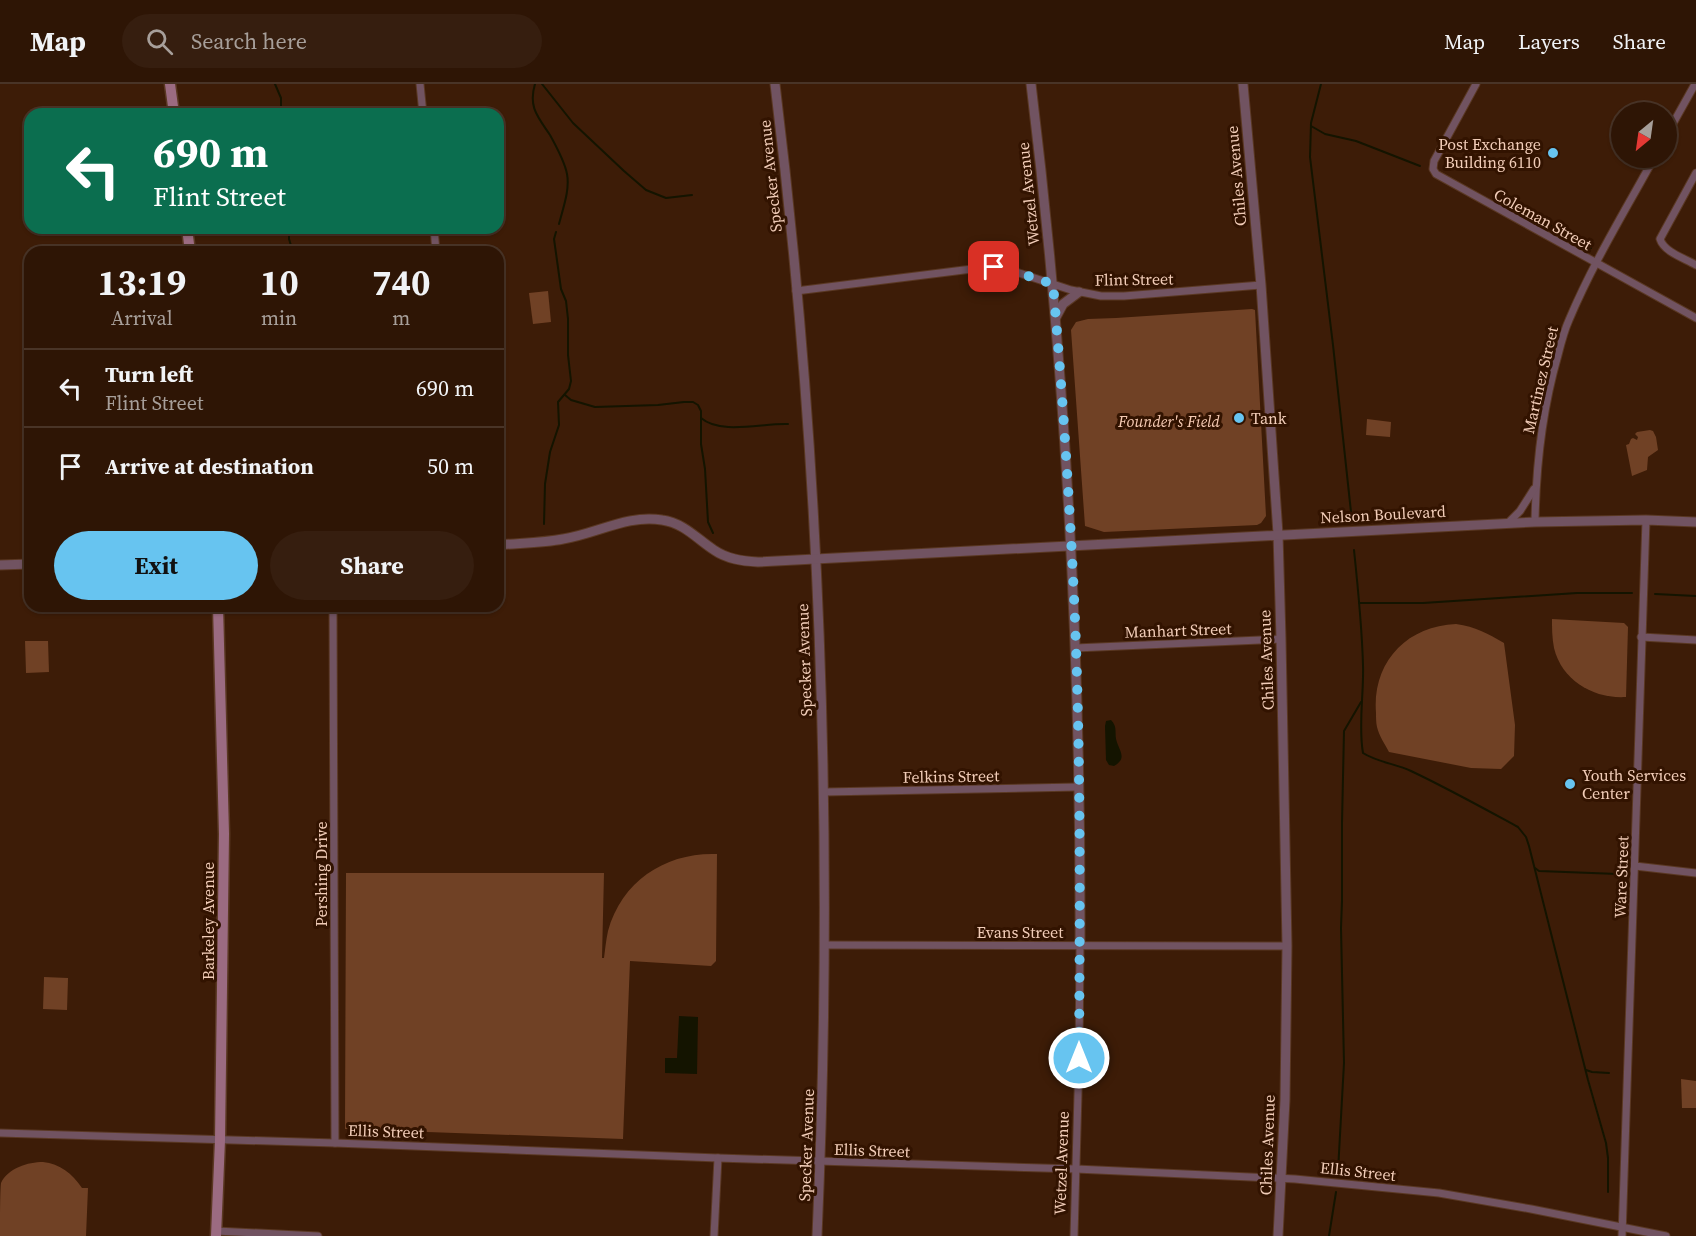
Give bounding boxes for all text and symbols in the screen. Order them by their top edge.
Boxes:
search box [122,14,542,68]
text: Map [30,22,86,60]
icon: search [143,25,176,58]
text: Search here [191,26,307,56]
text: Map [1444,27,1485,56]
text: Layers [1518,27,1580,56]
text: Share [1613,27,1666,56]
north arrow [1611,102,1677,168]
map controls [1611,102,1677,168]
street label: Specker Avenue [753,119,787,233]
text: 690 m [153,123,268,181]
street label: Chiles Avenue [1221,125,1251,227]
icon: left [54,132,132,210]
place label: Post Exchange Building 6110 [1438,133,1541,173]
street label: Wetzel Avenue [1012,141,1044,247]
marker: Post Exchange Building 6110 [1546,146,1560,160]
text: Flint Street [153,178,286,215]
street label: Coleman Street [1490,183,1597,255]
pin [968,241,1019,292]
icon: arrive [977,250,1010,283]
text: 13:19 [97,258,186,307]
text: 10 [260,258,299,307]
text: 740 [372,258,431,307]
street label: Flint Street [1094,267,1174,291]
text: Arrival [111,304,173,332]
text: min [261,304,297,332]
text: m [392,304,410,332]
street label: Martinez Street [1517,323,1563,436]
text: Turn left [105,359,193,389]
icon: left [54,372,87,405]
text: 690 m [416,373,474,403]
text: Flint Street [105,389,203,417]
place label: Tank [1251,407,1287,429]
park label: Founder's Field [1117,410,1220,432]
marker: Tank [1232,411,1246,425]
icon: arrive [54,450,87,483]
text: Arrive at destination [105,451,314,481]
text: 50 m [427,451,474,481]
street label: Nelson Boulevard [1320,500,1446,528]
button: Exit [54,531,258,600]
button: Share [270,531,474,600]
street label: Specker Avenue [791,603,817,717]
street label: Chiles Avenue [1253,609,1279,711]
street label: Manhart Street [1124,617,1233,643]
street label: Felkins Street [903,764,1000,788]
place label: Youth Services Center [1582,764,1686,804]
marker: Youth Services Center [1563,777,1577,791]
street label: Pershing Drive [310,821,332,927]
street label: Ware Street [1609,835,1633,918]
street label: Barkeley Avenue [197,862,219,980]
street label: Evans Street [977,921,1064,943]
position arrow [1047,1026,1111,1090]
street label: Specker Avenue [793,1088,819,1202]
street label: Chiles Avenue [1254,1094,1280,1196]
street label: Wetzel Avenue [1048,1111,1074,1215]
street label: Ellis Street [348,1119,425,1143]
street label: Ellis Street [834,1138,911,1162]
street label: Ellis Street [1319,1156,1398,1186]

